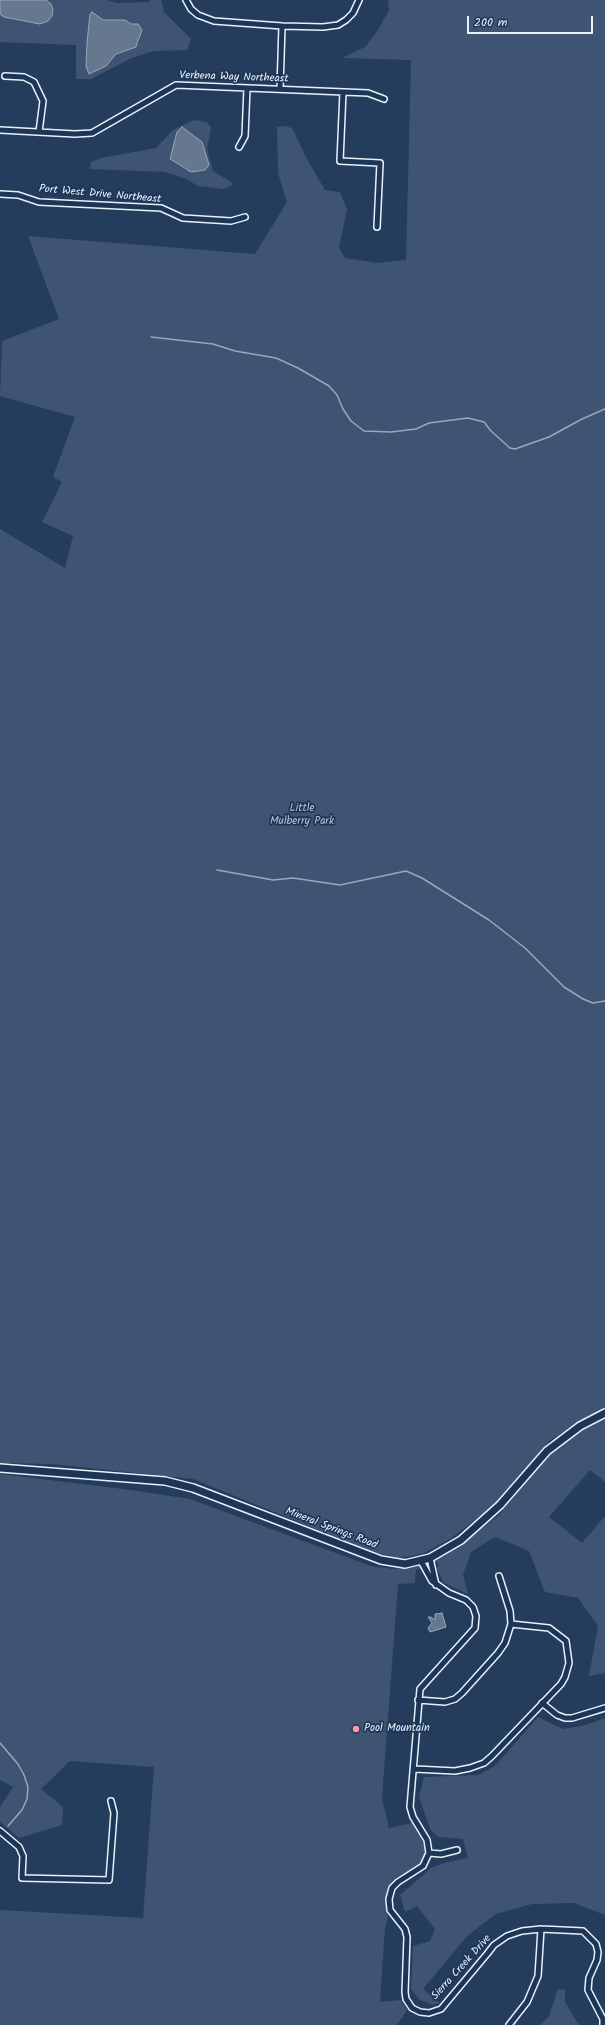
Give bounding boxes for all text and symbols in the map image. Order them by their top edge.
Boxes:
scale bar [469,8,595,34]
text: 200 m [474,13,507,32]
street label: Verbena Way Northeast [179,69,289,87]
street label: Port West Drive Northeast [38,183,162,207]
park label: Little Mulberry Park [270,802,334,828]
street label: Mineral Springs Road [283,1505,379,1553]
place label: Pool Mountain [364,1722,430,1736]
marker: Pool Mountain [351,1724,361,1734]
street label: Sierra Creek Drive [429,1933,495,2003]

